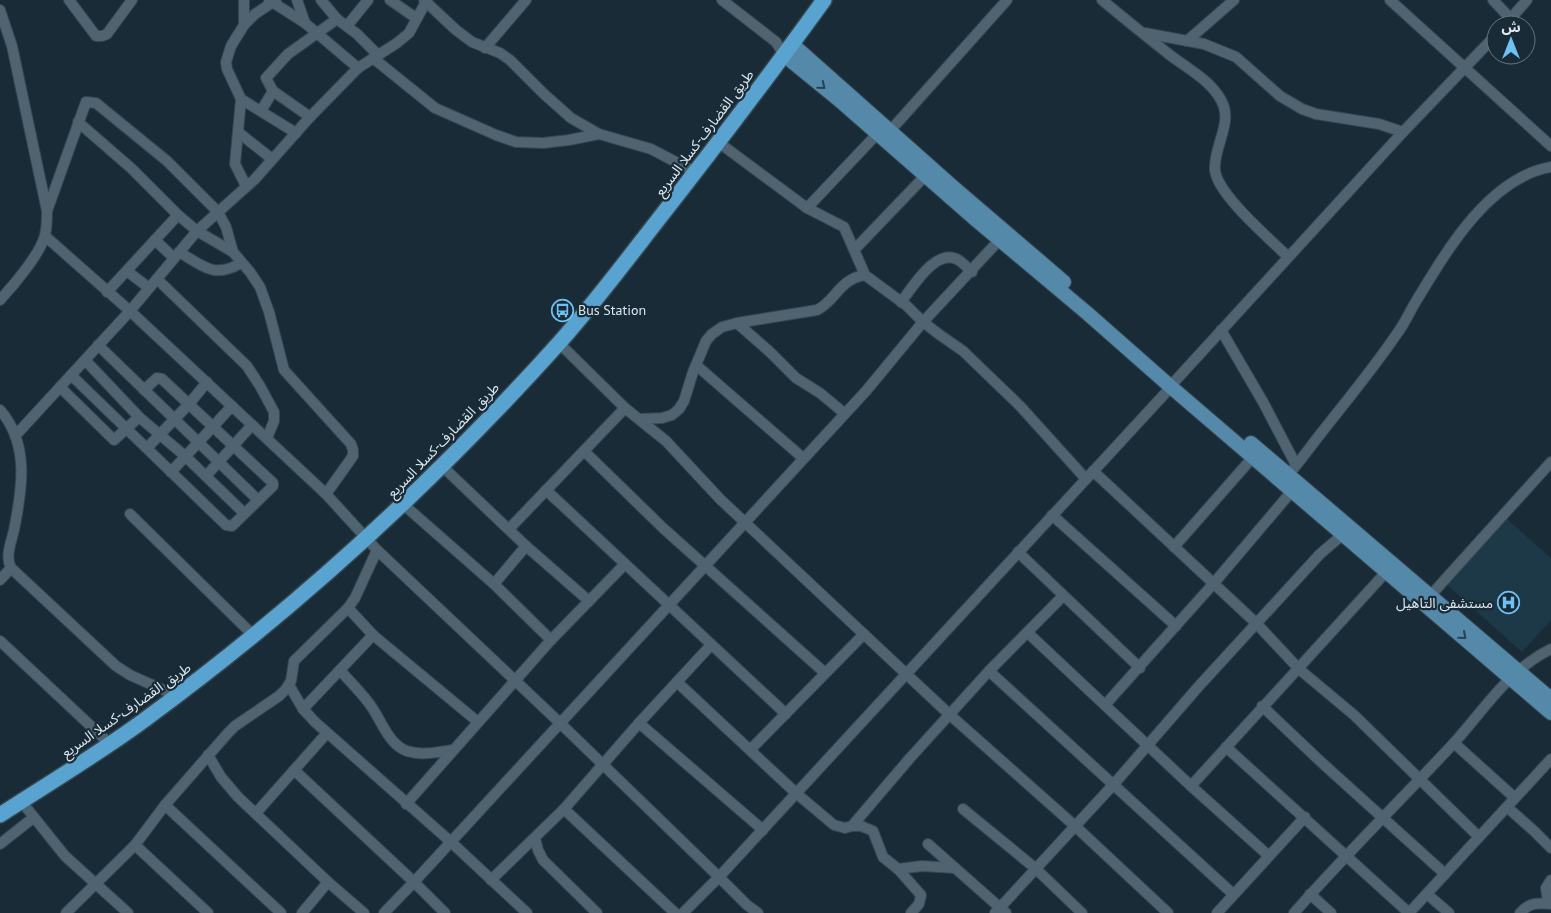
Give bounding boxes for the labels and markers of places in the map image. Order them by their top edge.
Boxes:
bus stop icon: Bus Station [550,298,574,322]
place label: Bus Station [578,301,646,319]
hospital icon: مستشفى التاهيل [1497,591,1521,615]
place label: مستشفى التاهيل [1396,594,1493,612]

